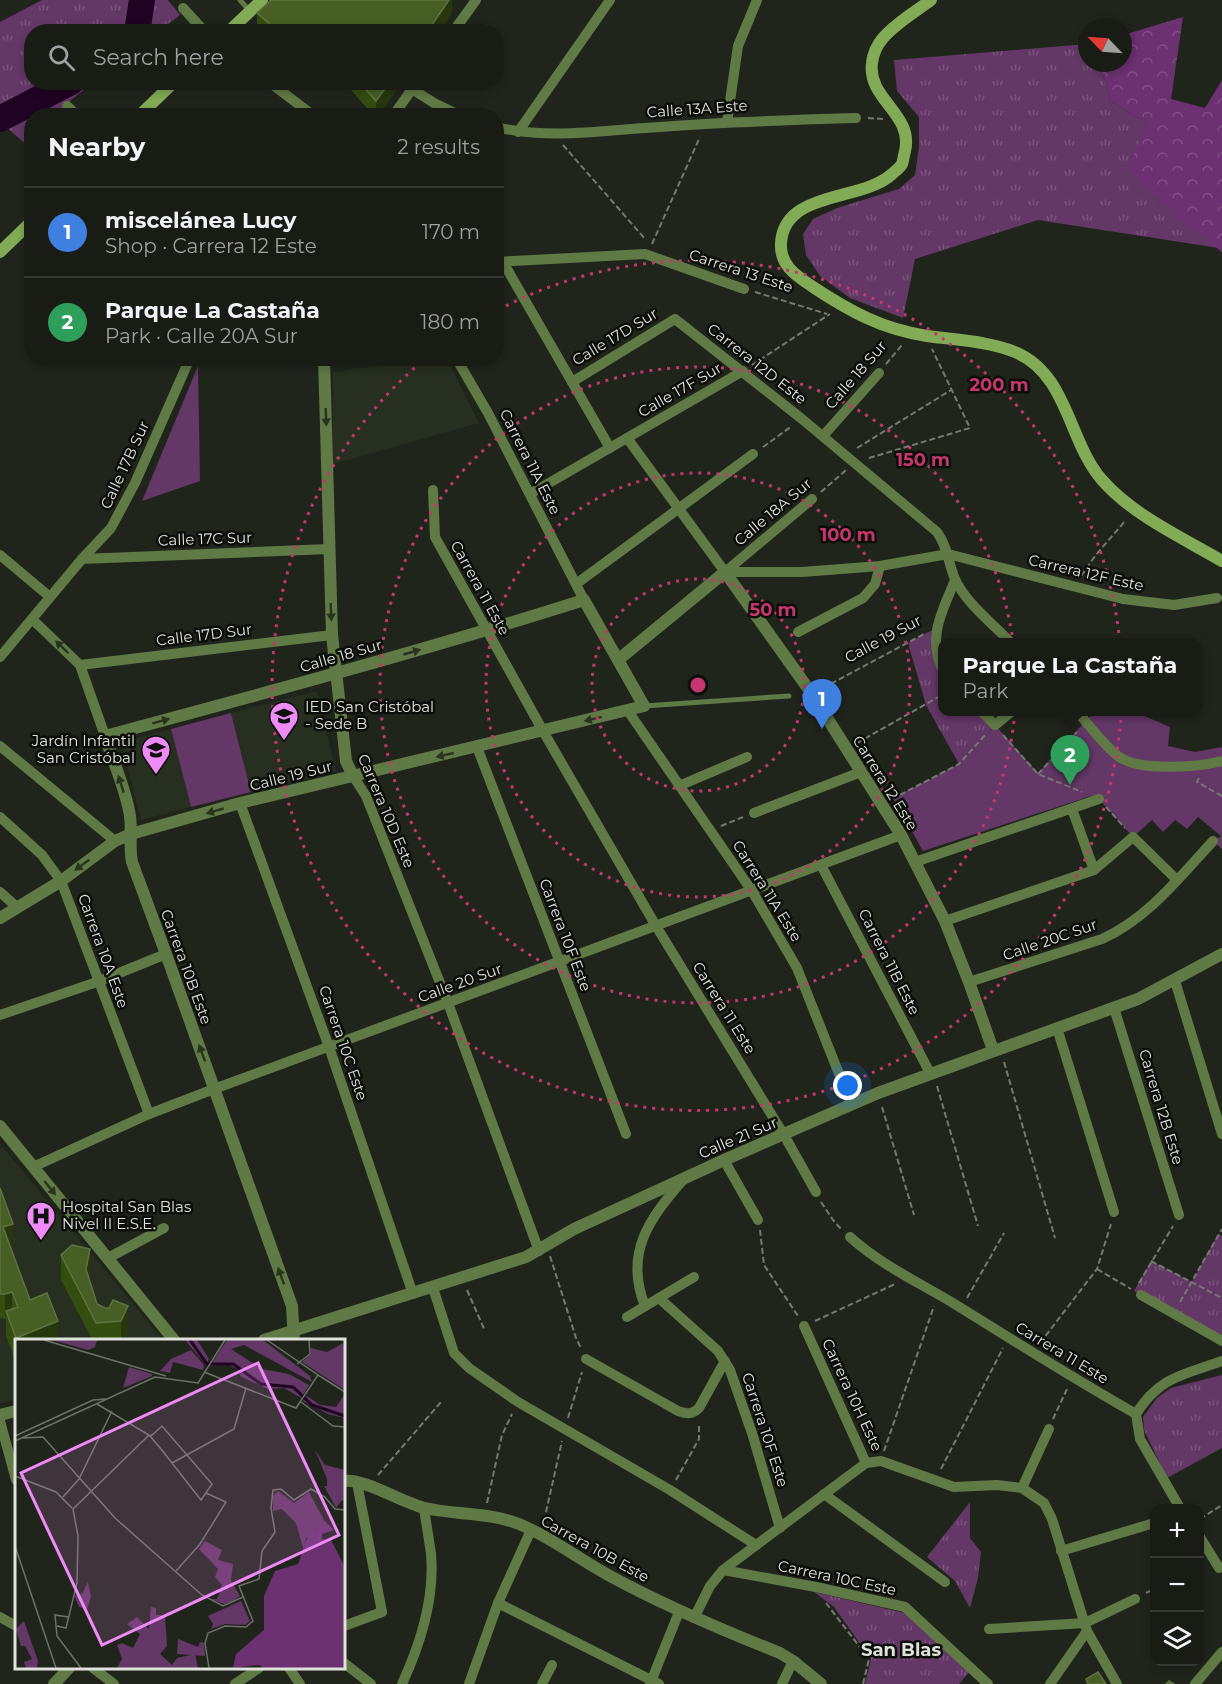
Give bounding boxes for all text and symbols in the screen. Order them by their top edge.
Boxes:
north arrow [1078,18,1132,72]
search box [24,24,504,90]
icon: search [45,41,78,74]
text: Search here [93,44,224,71]
street label: Calle 13A Este [646,95,748,122]
text: Nearby [48,131,145,163]
text: 2 results [397,135,480,159]
text: miscelánea Lucy [105,207,296,234]
text: 1 [64,220,71,244]
text: 170 m [422,220,480,244]
text: Shop · Carrera 12 Este [105,234,317,258]
street label: Carrera 13 Este [687,245,796,296]
text: Parque La Castaña [105,297,320,324]
street label: Calle 17D Sur [569,304,661,370]
text: 2 [62,310,73,334]
text: 180 m [420,310,480,334]
street label: Carrera 12D Este [704,319,811,408]
text: Park · Calle 20A Sur [105,324,298,348]
street label: Calle 18 Sur [821,336,891,413]
street label: Calle 17F Sur [635,358,725,421]
text: 200 m [969,374,1029,396]
street label: Carrera 11A Este [496,406,565,518]
one-way arrow [321,407,331,426]
street label: Calle 17B Sur [96,418,153,512]
text: 150 m [896,449,950,471]
street label: Calle 18A Sur [730,474,815,550]
text: 100 m [820,524,876,546]
street label: Calle 17C Sur [158,527,252,550]
street label: Carrera 11 Este [447,537,514,638]
street label: Carrera 12F Este [1027,550,1146,595]
text: 50 m [750,599,796,621]
one-way arrow [327,602,336,621]
street label: Calle 19 Sur [841,610,924,667]
street label: Calle 17D Sur [155,619,253,650]
street label: Calle 18 Sur [298,635,384,676]
popup [938,638,1202,716]
one-way arrow [55,641,69,655]
one-way arrow [403,647,421,656]
text: Parque La Castaña [963,652,1177,679]
centre of rings [688,675,708,695]
text: Park [963,679,1008,703]
pin: 1 [802,680,842,729]
place label: IED San Cristóbal - Sede B [305,697,434,733]
school or university icon: IED San Cristóbal - Sede B [268,700,300,742]
one-way arrow [584,714,603,724]
one-way arrow [152,715,170,725]
place label: Jardín Infantil San Cristóbal [31,731,135,767]
street label: Carrera 12 Este [849,732,922,834]
school or university icon: Jardín Infantil San Cristóbal [140,734,172,776]
pin: 2 [1050,736,1090,785]
one-way arrow [436,750,454,760]
street label: Carrera 10D Este [354,751,419,871]
street label: Calle 19 Sur [248,756,334,795]
one-way arrow [116,775,125,793]
one-way arrow [206,806,224,816]
street label: Carrera 11A Este [729,837,806,945]
one-way arrow [74,859,89,871]
street label: Carrera 10F Este [535,876,596,994]
street label: Carrera 10A Este [74,891,133,1011]
street label: Carrera 11B Este [855,906,924,1018]
street label: Carrera 10B Este [157,907,216,1027]
street label: Calle 20C Sur [1000,914,1100,965]
street label: Carrera 11 Este [688,958,760,1057]
street label: Calle 20 Sur [415,959,504,1007]
street label: Carrera 10C Este [315,983,372,1103]
one-way arrow [196,1044,206,1062]
street label: Carrera 12B Este [1135,1047,1188,1167]
your location [833,1071,862,1100]
street label: Calle 21 Sur [696,1112,780,1163]
one-way arrow [43,1180,56,1195]
place label: Hospital San Blas Nivel II E.S.E. [62,1197,191,1233]
hospital icon: Hospital San Blas Nivel II E.S.E. [25,1200,57,1242]
one-way arrow [276,1267,286,1285]
street label: Carrera 11 Este [1012,1317,1112,1388]
street label: Carrera 10H Este [818,1336,887,1454]
inset map [15,1339,345,1669]
street label: Carrera 10F Este [738,1370,793,1489]
map controls [1150,1504,1204,1666]
button: + [1150,1504,1204,1558]
street label: Carrera 10B Este [538,1511,653,1586]
street label: Carrera 10C Este [776,1556,898,1599]
button: − [1150,1558,1204,1612]
button: layers [1150,1612,1204,1666]
district label: San Blas [861,1639,941,1661]

